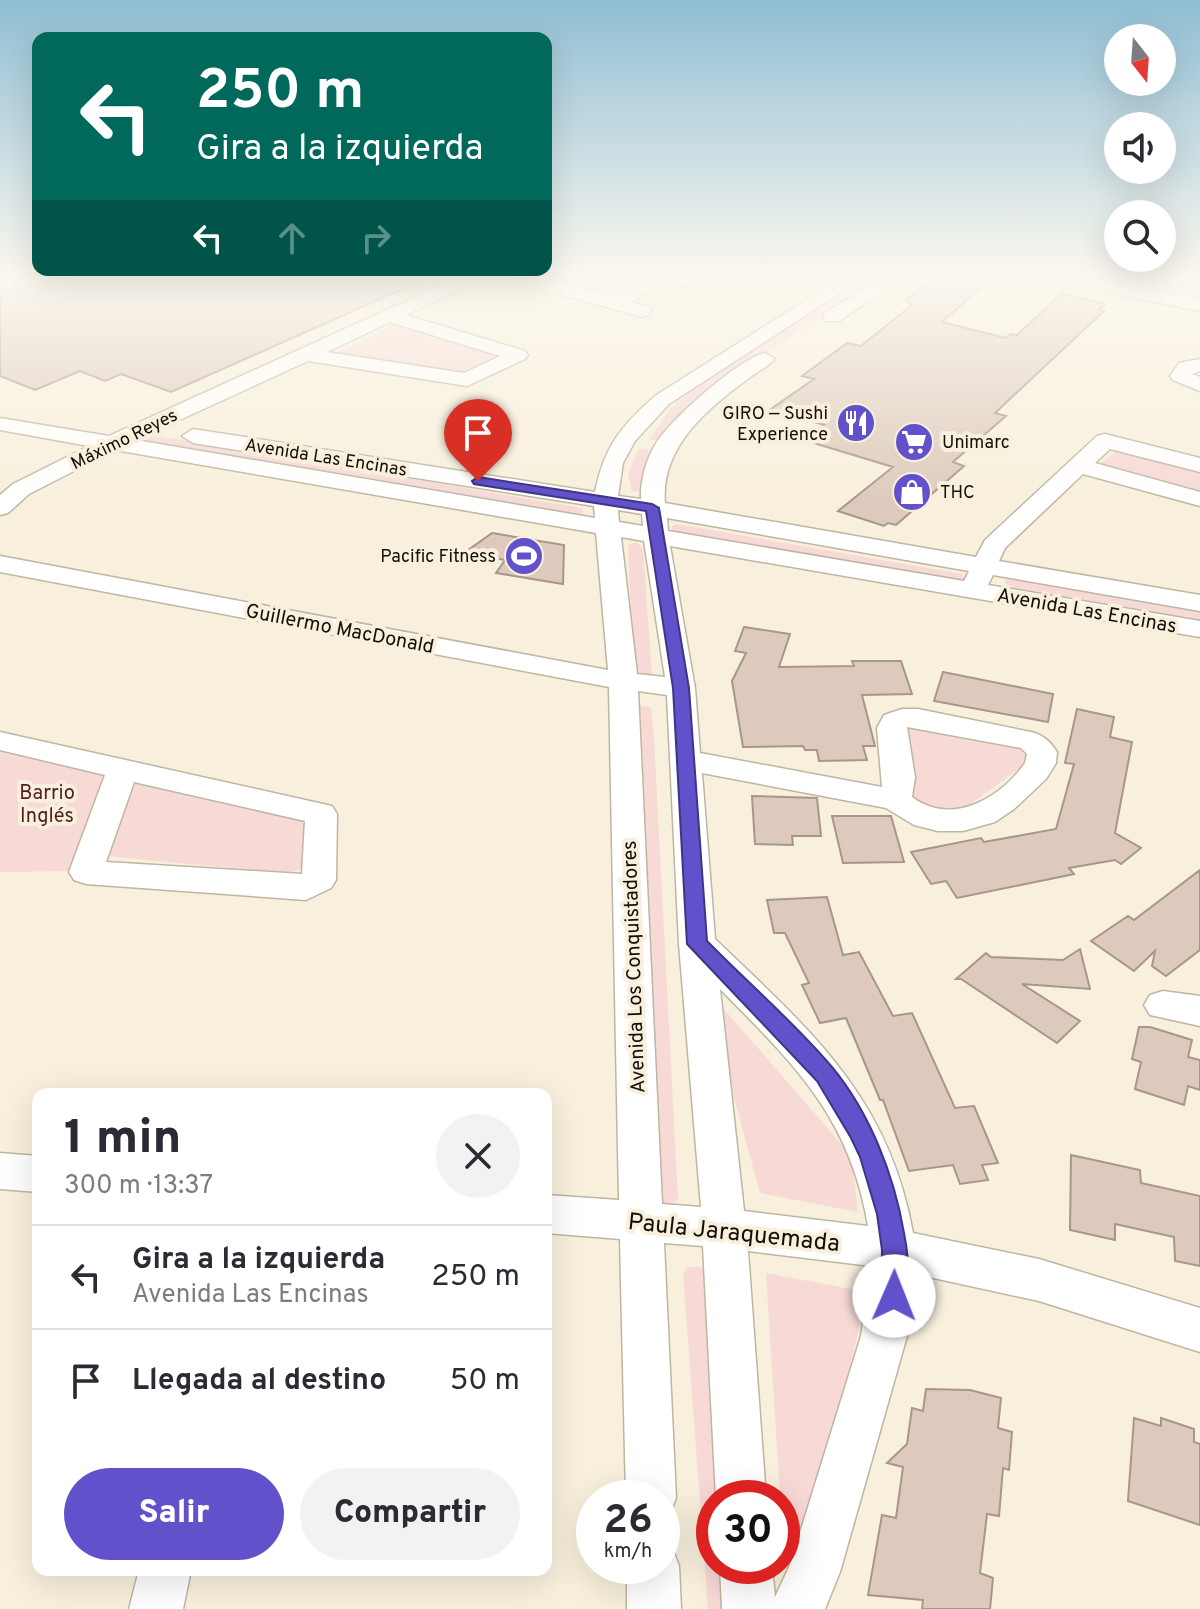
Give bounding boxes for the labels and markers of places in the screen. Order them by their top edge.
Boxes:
pin [444,399,512,481]
restaurant icon: GIRO — Sushi Experience [835,402,877,444]
place label: GIRO — Sushi Experience [722,403,828,447]
supermarket icon: Unimarc [893,421,935,463]
place label: Unimarc [942,432,1010,455]
shop icon: THC [891,471,933,513]
place label: THC [940,482,975,505]
sports icon: Pacific Fitness [503,535,545,577]
place label: Pacific Fitness [380,546,496,569]

